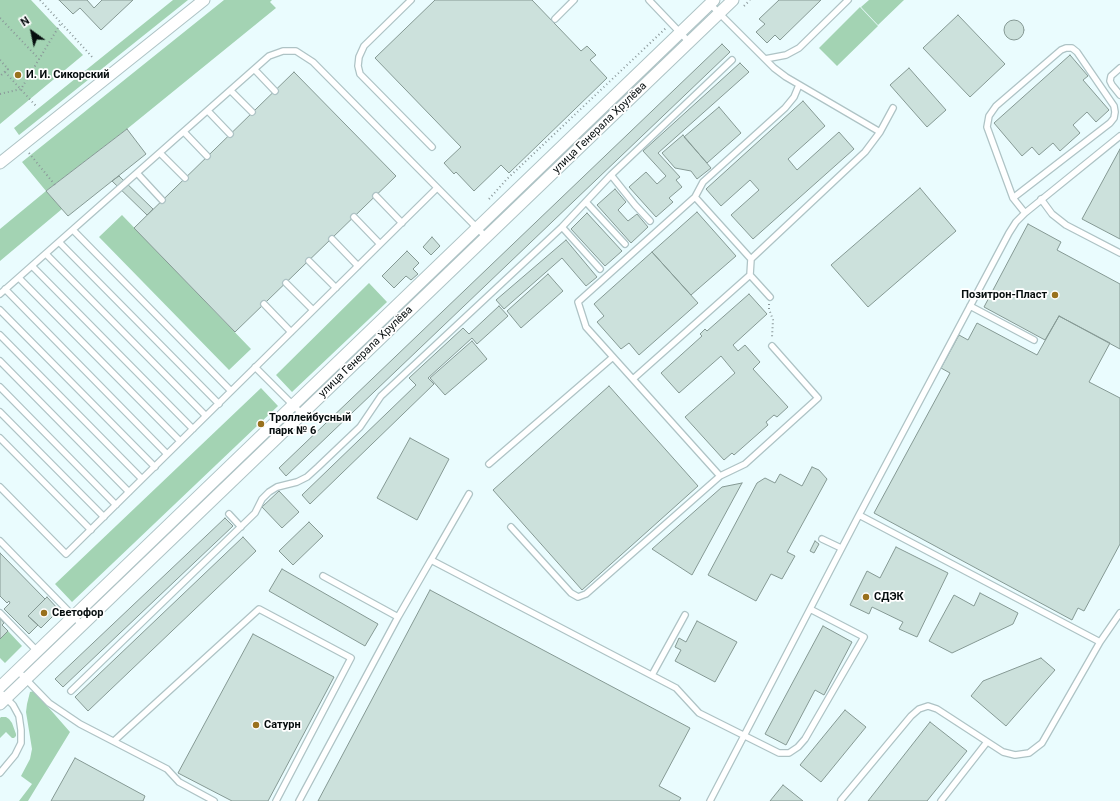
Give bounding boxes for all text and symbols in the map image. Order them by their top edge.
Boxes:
north arrow [12,12,52,52]
text: N [18,14,32,29]
place label: И. И. Сикорский [26,68,109,82]
marker: И. И. Сикорский [13,70,23,80]
street label: улица Генерала Хрулёва [550,80,650,176]
place label: Позитрон-Пласт [961,288,1047,302]
marker: Позитрон-Пласт [1050,290,1060,300]
street label: улица Генерала Хрулёва [316,304,416,400]
place label: Троллейбусный парк № 6 [269,411,351,437]
marker: Троллейбусный парк № 6 [256,419,266,429]
place label: СДЭК [874,590,904,604]
marker: СДЭК [861,592,871,602]
place label: Светофор [52,606,103,620]
marker: Светофор [39,608,49,618]
place label: Сатурн [264,718,301,732]
marker: Сатурн [251,720,261,730]

